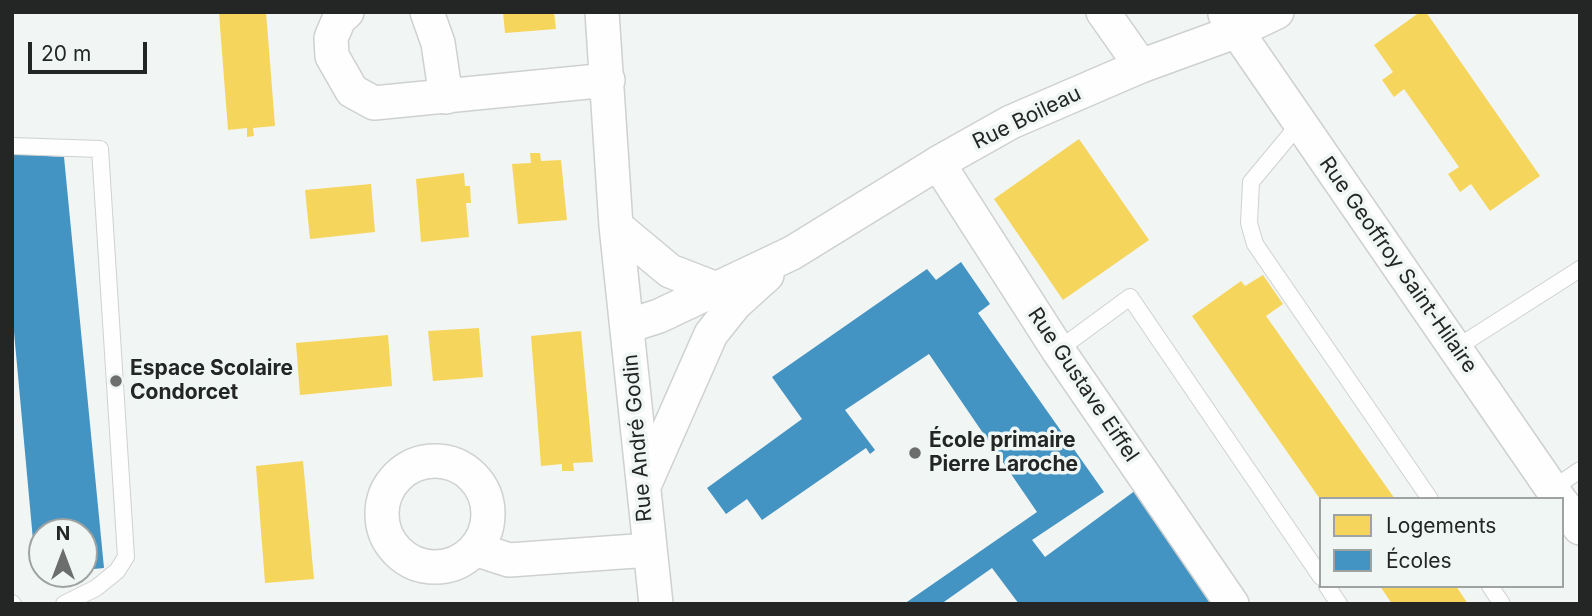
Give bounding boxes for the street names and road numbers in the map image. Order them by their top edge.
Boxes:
street label: Rue Boileau [969,81,1085,155]
street label: Rue Geoffroy Saint-Hilaire [1314,152,1482,378]
street label: Rue Gustave Eiffel [1022,303,1144,467]
street label: Rue André Godin [618,353,658,523]

